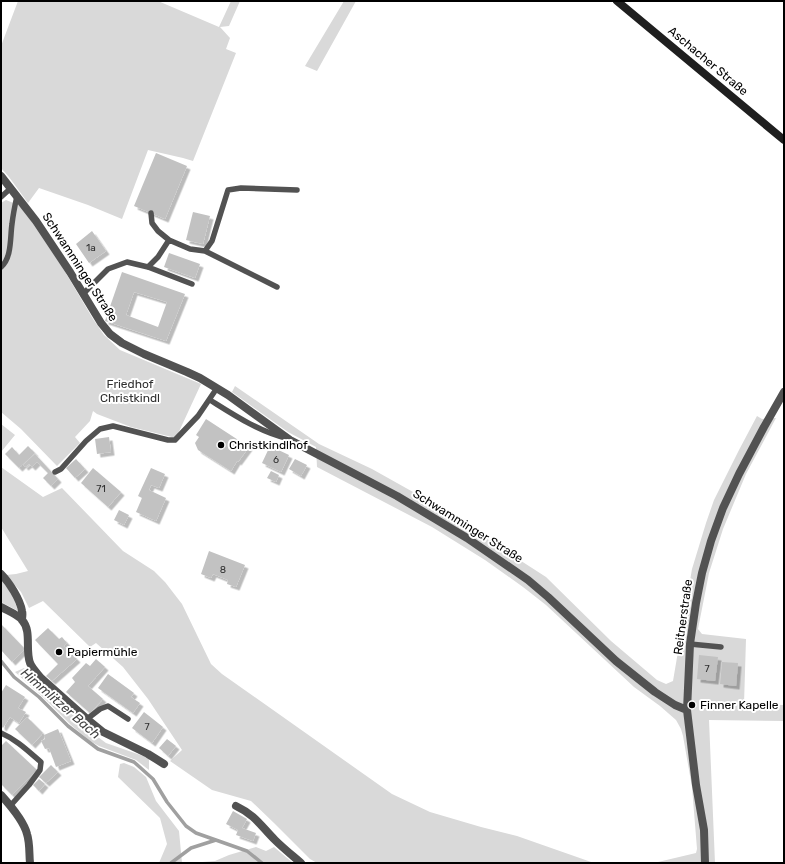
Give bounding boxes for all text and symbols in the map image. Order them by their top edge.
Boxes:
street label: Aschacher Straße [665,24,751,99]
street label: Schwamminger Straße [40,210,121,324]
house number: 1a [86,242,96,254]
park label: Friedhof Christkindl [100,377,160,405]
place label: Christkindlhof [229,438,308,452]
marker: Christkindlhof [216,440,226,450]
house number: 6 [273,454,279,466]
house number: 71 [96,483,106,495]
street label: Schwamminger Straße [410,486,526,566]
house number: 8 [220,564,226,576]
street label: Reitnerstraße [671,578,695,656]
place label: Papiermühle [67,645,138,659]
marker: Papiermühle [54,647,64,657]
house number: 7 [704,663,710,675]
water label: Himmlitzer Bach [18,665,103,742]
place label: Finner Kapelle [700,698,779,712]
marker: Finner Kapelle [687,700,697,710]
house number: 7 [144,721,150,733]

